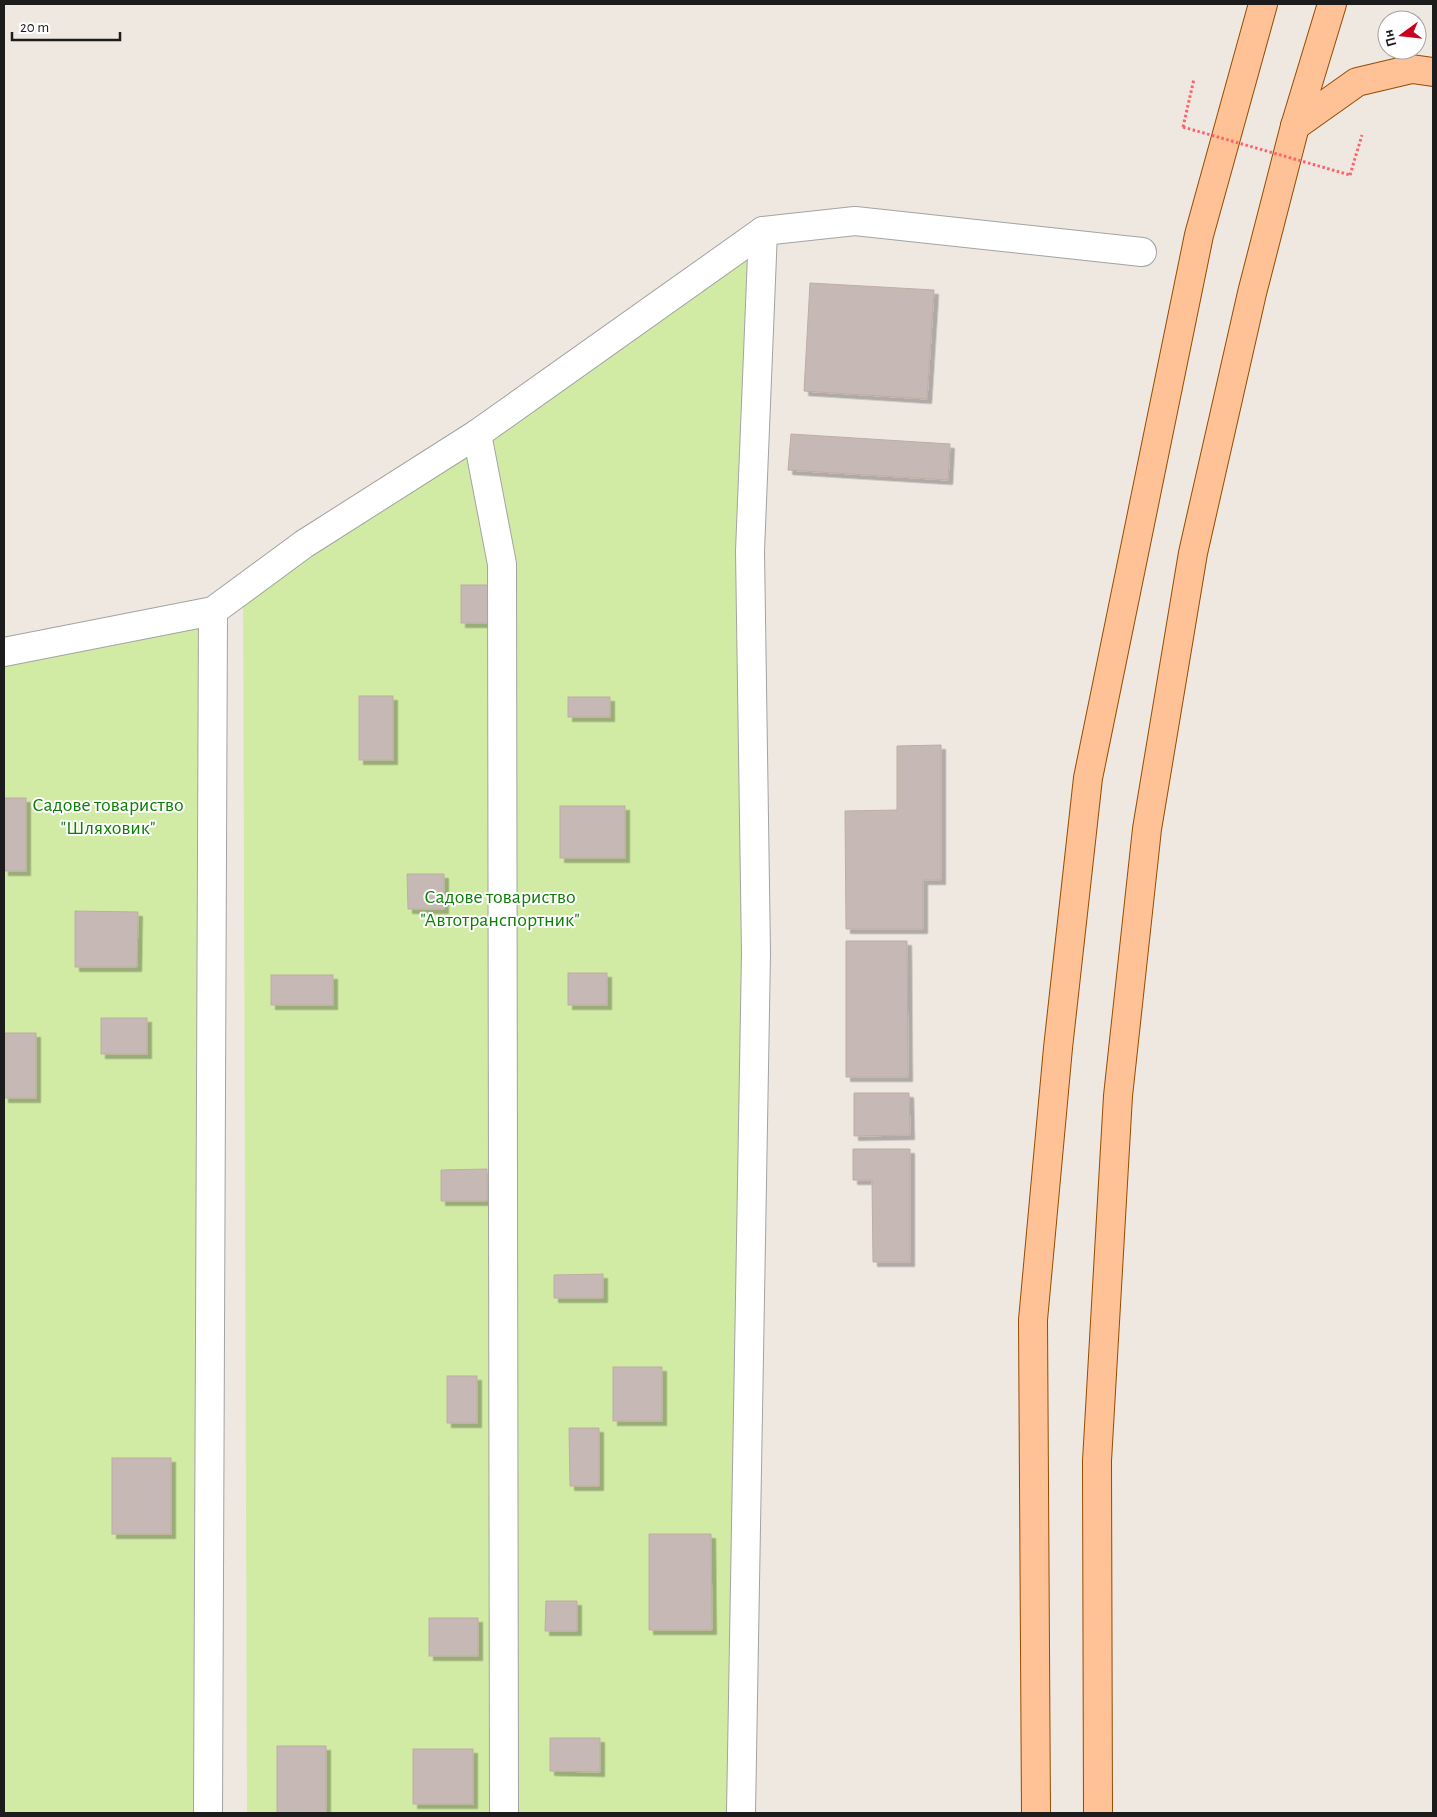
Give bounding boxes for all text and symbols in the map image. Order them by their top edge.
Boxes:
scale bar [12,10,120,42]
north arrow [1377,10,1427,60]
text: 20 m [20,20,49,35]
text: Пн [1381,28,1399,48]
park label: Садове товариство "Шляховик" [32,795,184,838]
park label: Садове товариство "Автотранспортник" [420,887,580,930]

